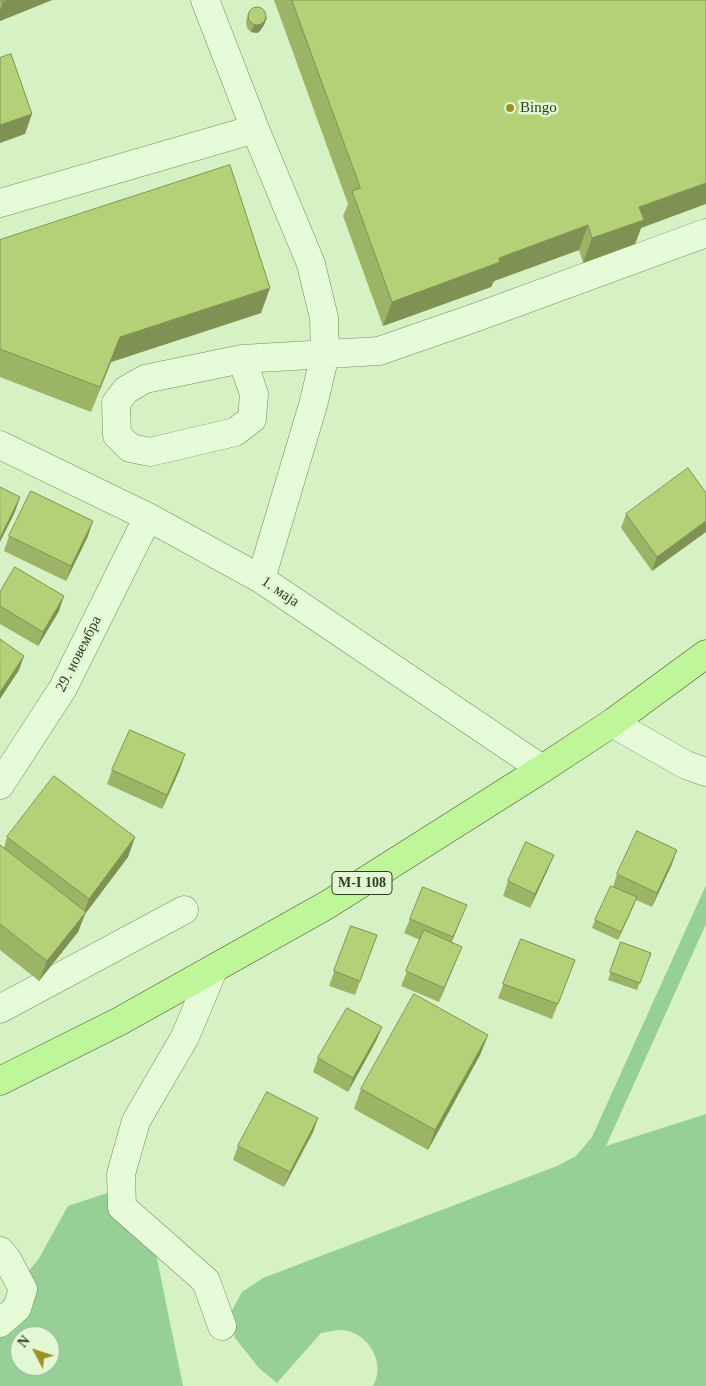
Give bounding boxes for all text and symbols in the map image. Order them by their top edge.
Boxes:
place label: Bingo [520,99,557,117]
marker: Bingo [504,102,516,114]
street label: 1. маја [258,573,302,611]
street label: 29. новембра [52,613,106,695]
road number: M-I 108 [332,871,392,894]
north arrow [10,1326,60,1376]
text: N [15,1333,33,1350]

